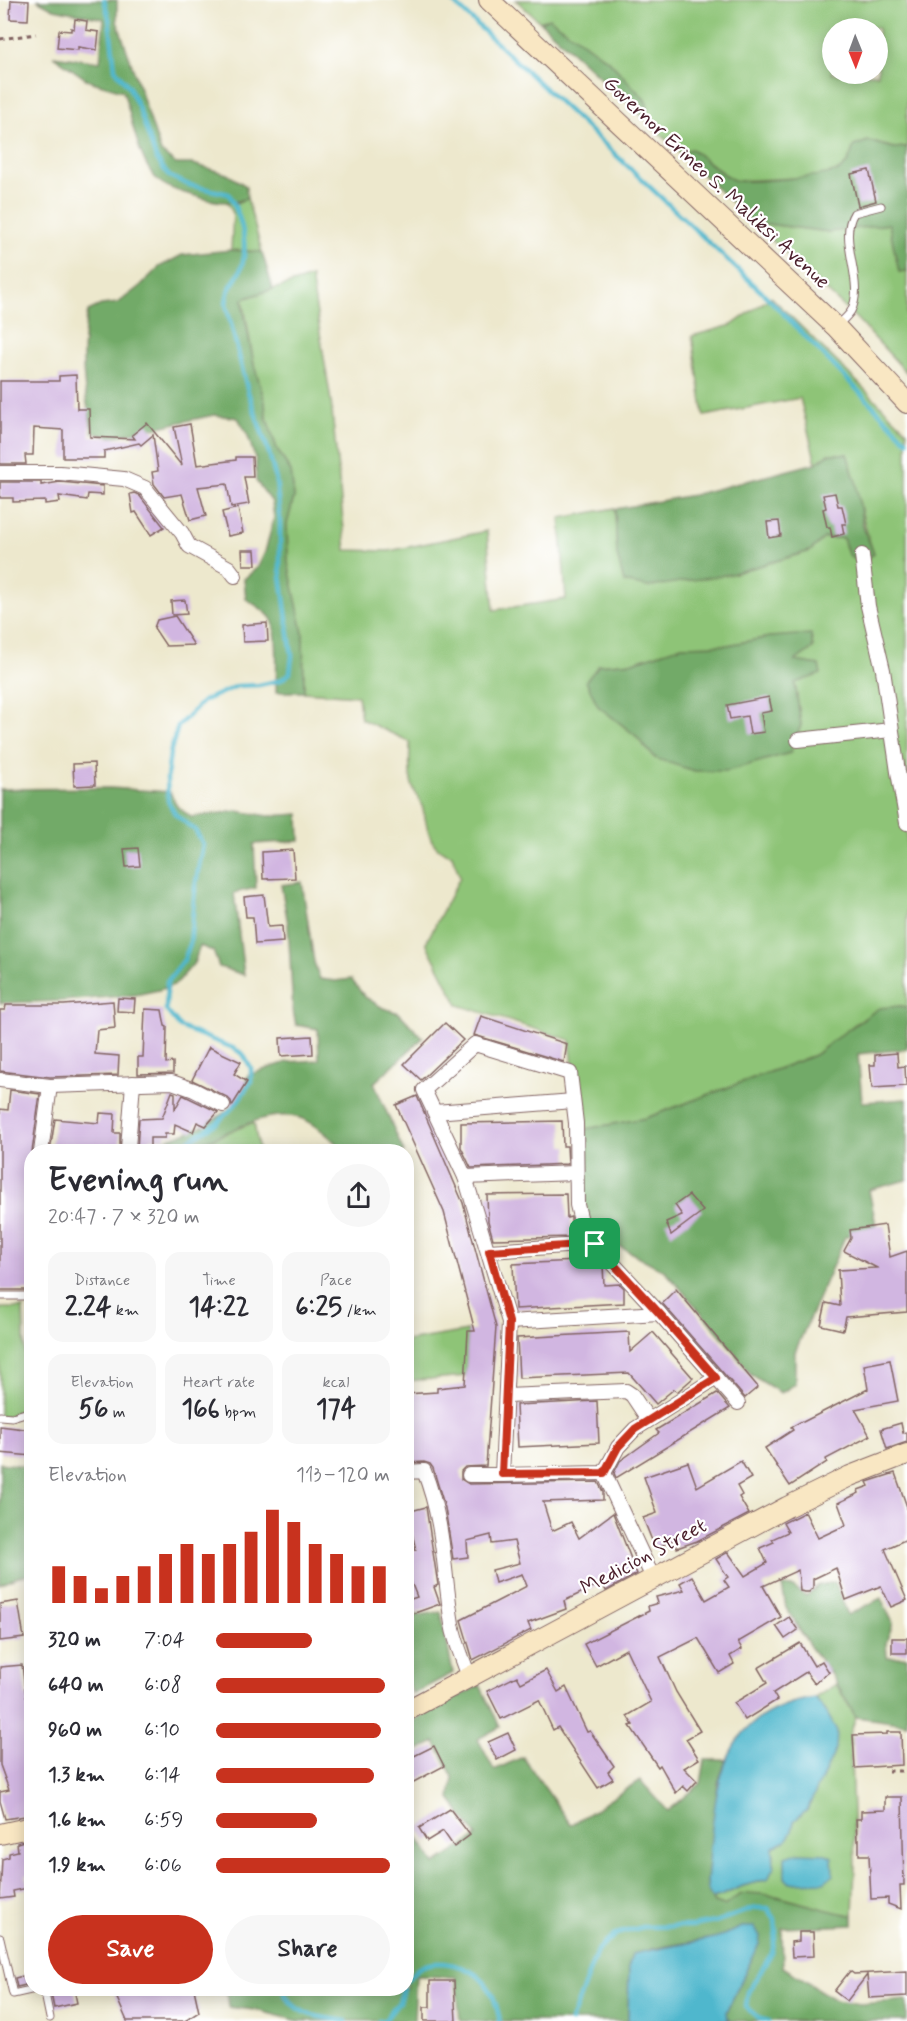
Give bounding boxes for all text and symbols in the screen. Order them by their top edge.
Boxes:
north arrow [822,18,888,84]
map controls [822,18,888,84]
street label: Governor Erineo S. Maliksi Avenue [597,70,836,296]
text: Evening run [48,1159,228,1203]
button: share [327,1164,390,1227]
text: 20:47 · 7 × 320 m [48,1204,200,1231]
pin [569,1218,620,1269]
icon: arrive [578,1227,611,1260]
text: Distance [74,1270,130,1291]
text: Time [202,1270,236,1291]
text: Pace [320,1270,352,1291]
text: 2.24 [65,1291,112,1325]
text: 14:22 [189,1291,249,1325]
text: 6:25 [295,1291,342,1325]
text: km [112,1300,139,1321]
text: /km [342,1300,377,1321]
text: Elevation [71,1372,134,1393]
text: Heart rate [183,1372,255,1393]
text: kcal [323,1372,349,1393]
text: 56 [78,1393,108,1427]
text: 166 [182,1393,220,1427]
text: 174 [316,1393,356,1427]
text: m [108,1402,126,1423]
text: bpm [220,1402,256,1423]
text: Elevation [48,1462,127,1489]
text: 113–120 m [296,1462,390,1489]
street label: Medicion Street [575,1512,712,1602]
text: 320 m [48,1627,101,1654]
text: 7:04 [144,1627,185,1654]
text: 640 m [48,1672,104,1699]
text: 6:08 [144,1672,182,1699]
text: 960 m [48,1717,102,1744]
text: 6:10 [144,1717,180,1744]
text: 1.3 km [48,1762,105,1789]
text: 6:14 [144,1762,181,1789]
text: 1.6 km [48,1807,106,1834]
text: 6:59 [144,1807,184,1834]
text: 1.9 km [48,1852,106,1879]
text: 6:06 [144,1852,182,1879]
button: Save [48,1915,213,1984]
button: Share [225,1915,390,1984]

